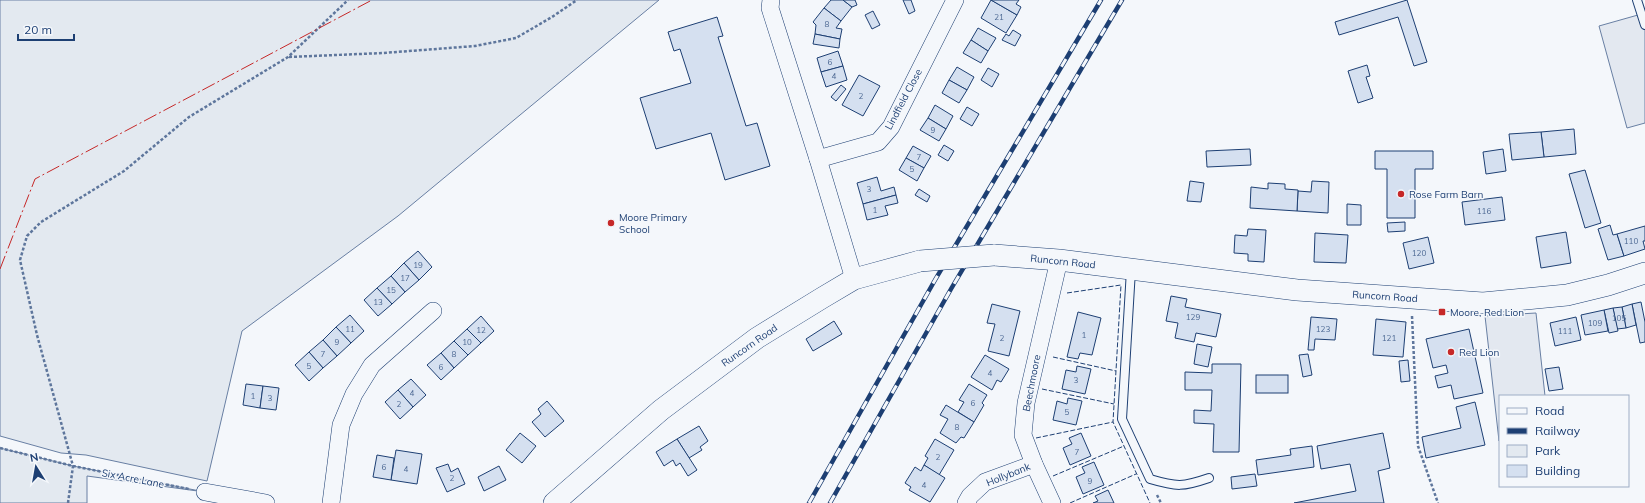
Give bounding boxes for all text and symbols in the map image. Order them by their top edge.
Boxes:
house number: 21 [994,12,1004,22]
scale bar [18,16,74,42]
house number: 8 [825,19,830,29]
text: 20 m [24,22,52,37]
house number: 6 [828,57,833,67]
street label: Lindfield Close [882,67,925,132]
house number: 4 [832,71,837,81]
house number: 2 [859,91,864,101]
house number: 9 [931,125,936,135]
house number: 7 [917,152,922,162]
house number: 5 [910,164,915,174]
house number: 3 [867,184,872,194]
place label: Rose Farm Barn [1409,188,1483,201]
marker: Rose Farm Barn [1396,189,1406,199]
house number: 1 [873,205,878,215]
house number: 116 [1477,206,1491,216]
place label: Moore Primary School [619,211,688,236]
marker: Moore Primary School [606,218,616,228]
house number: 110 [1624,236,1638,246]
house number: 120 [1412,248,1426,258]
street label: Runcorn Road [1030,252,1096,271]
house number: 19 [413,260,423,270]
house number: 17 [400,273,410,283]
house number: 15 [386,285,396,295]
street label: Runcorn Road [1352,288,1418,305]
house number: 13 [373,297,383,307]
place label: Moore, Red Lion [1450,306,1524,319]
marker: Moore, Red Lion [1437,307,1447,317]
house number: 129 [1186,312,1200,322]
house number: 105 [1612,313,1626,323]
house number: 109 [1588,318,1602,328]
street label: Runcorn Road [719,321,780,370]
house number: 11 [345,324,355,334]
house number: 123 [1316,324,1330,334]
house number: 12 [476,325,486,335]
house number: 111 [1558,326,1572,336]
house number: 1 [1082,330,1087,340]
house number: 2 [1000,333,1005,343]
house number: 121 [1382,333,1396,343]
house number: 9 [335,337,340,347]
house number: 10 [462,337,472,347]
place label: Red Lion [1459,346,1499,359]
marker: Red Lion [1446,347,1456,357]
house number: 7 [321,349,326,359]
house number: 8 [452,349,457,359]
street label: Beechmoore [1020,354,1043,413]
house number: 5 [307,361,312,371]
house number: 6 [439,362,444,372]
house number: 4 [988,368,993,378]
house number: 3 [1074,375,1079,385]
house number: 4 [410,388,415,398]
house number: 1 [251,391,256,401]
house number: 3 [268,393,273,403]
legend [1499,395,1629,487]
house number: 6 [971,398,976,408]
house number: 2 [397,399,402,409]
text: Road [1535,403,1564,418]
house number: 5 [1065,407,1070,417]
house number: 8 [955,422,960,432]
text: Railway [1535,423,1581,438]
text: Park [1535,443,1561,458]
north arrow [16,447,56,487]
house number: 7 [1075,447,1080,457]
text: N [29,450,40,465]
house number: 2 [936,452,941,462]
street label: Hollybank [984,459,1033,489]
house number: 6 [382,462,387,472]
text: Building [1535,463,1580,478]
house number: 4 [404,464,409,474]
street label: Six Acre Lane [101,466,165,491]
house number: 2 [450,473,455,483]
house number: 9 [1088,476,1093,486]
house number: 4 [922,480,927,490]

